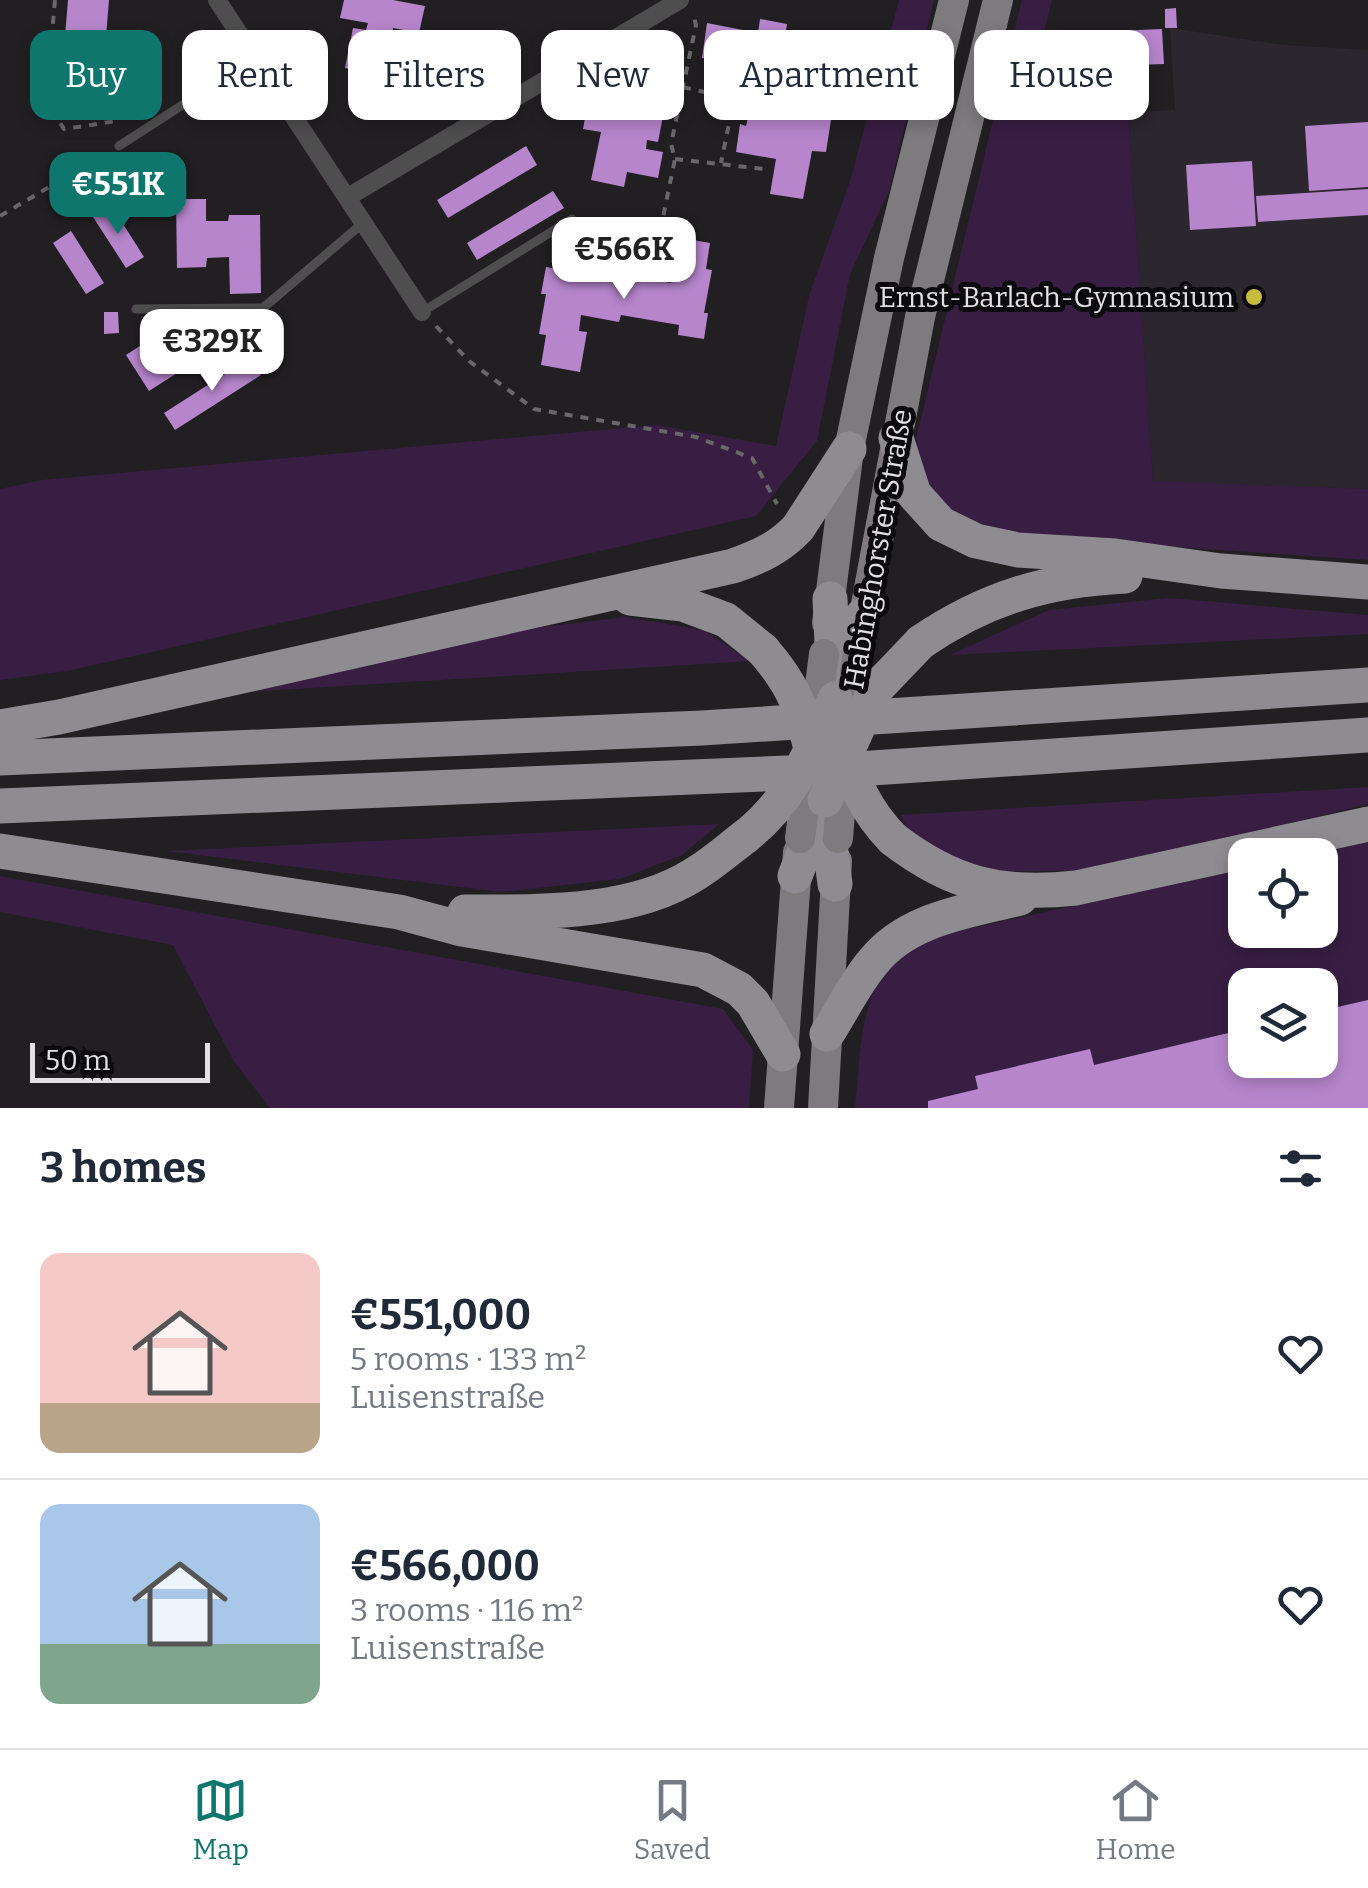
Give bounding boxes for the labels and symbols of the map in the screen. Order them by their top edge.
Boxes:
pin: €551K [48,152,188,237]
pin: €566K [554,217,694,302]
place label: Ernst-Barlach-Gymnasium [879,281,1234,314]
marker: Ernst-Barlach-Gymnasium [1243,286,1265,308]
pin: €329K [142,309,282,394]
street label: Habinghorster Straße [837,407,919,691]
scale bar [30,1038,210,1082]

